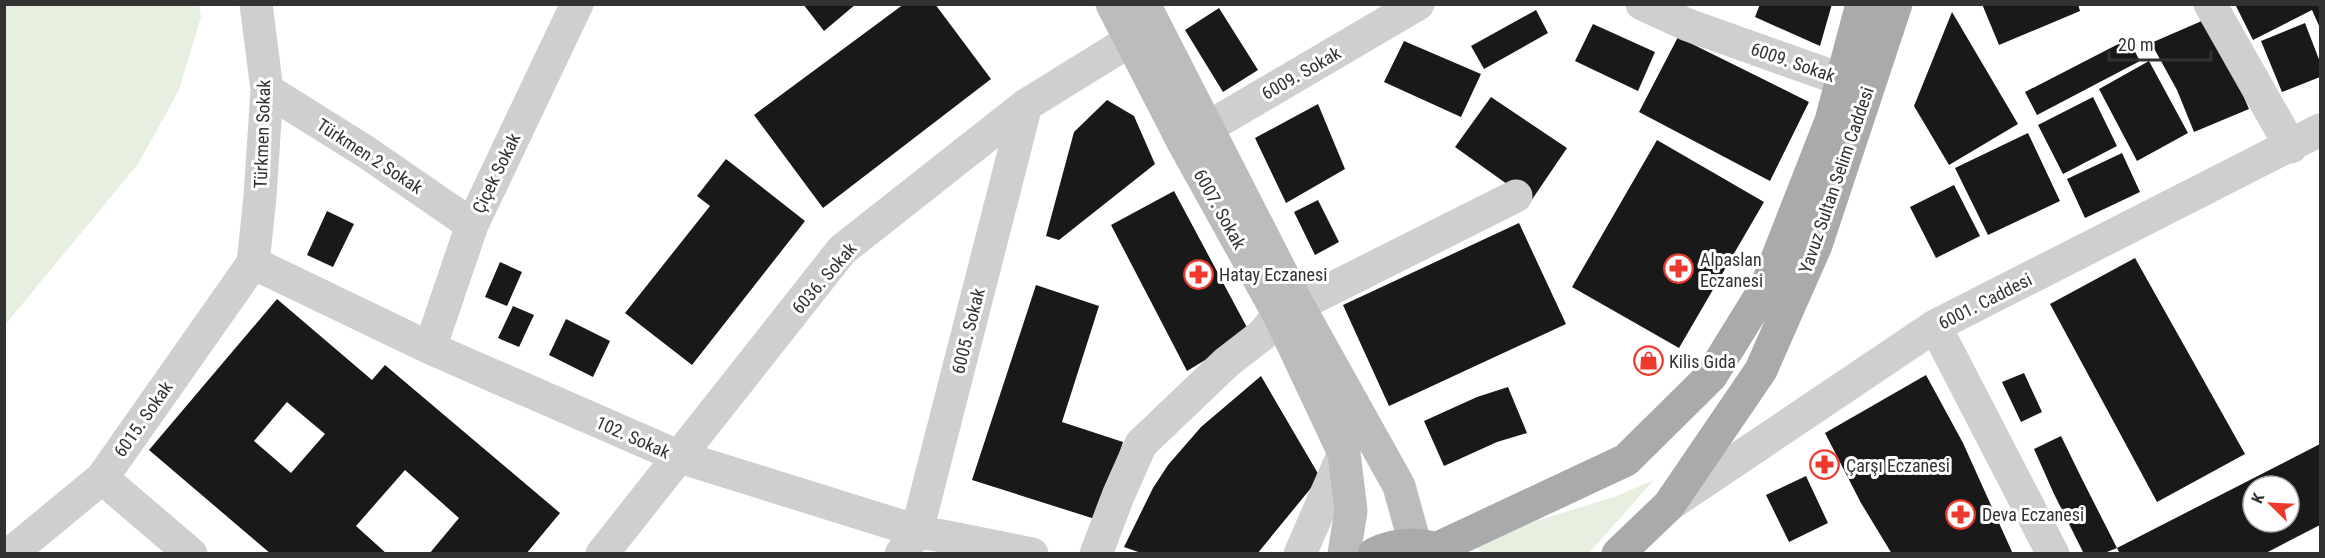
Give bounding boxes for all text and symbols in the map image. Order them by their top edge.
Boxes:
scale bar [2109,24,2211,62]
text: 20 m [2118,34,2153,55]
street label: 6009. Sokak [1748,38,1838,86]
street label: 6009. Sokak [1258,42,1344,104]
street label: Türkmen Sokak [250,79,274,189]
street label: Yavuz Sultan Selim Caddesi [1794,84,1878,276]
street label: Türkmen 2 Sokak [313,114,427,198]
street label: Çiçek Sokak [468,130,524,216]
street label: 6007. Sokak [1190,166,1250,252]
street label: 6036. Sokak [787,238,861,318]
place label: Alpaslan Eczanesi [1700,249,1763,291]
pharmacy icon: Alpaslan Eczanesi [1663,253,1695,285]
pharmacy icon: Hatay Eczanesi [1182,258,1214,290]
place label: Hatay Eczanesi [1219,264,1327,285]
street label: 6001. Caddesi [1935,269,2035,333]
street label: 6005. Sokak [947,286,989,376]
shop icon: Kilis Gıda [1632,345,1664,377]
place label: Kilis Gıda [1669,351,1736,372]
street label: 6015. Sokak [109,377,177,461]
street label: 102. Sokak [593,411,673,463]
pharmacy icon: Çarşı Eczanesi [1809,449,1841,481]
place label: Çarşı Eczanesi [1846,455,1950,476]
north arrow [2241,474,2301,534]
text: K [2247,490,2268,506]
pharmacy icon: Deva Eczanesi [1945,498,1977,530]
place label: Deva Eczanesi [1982,504,2084,525]

